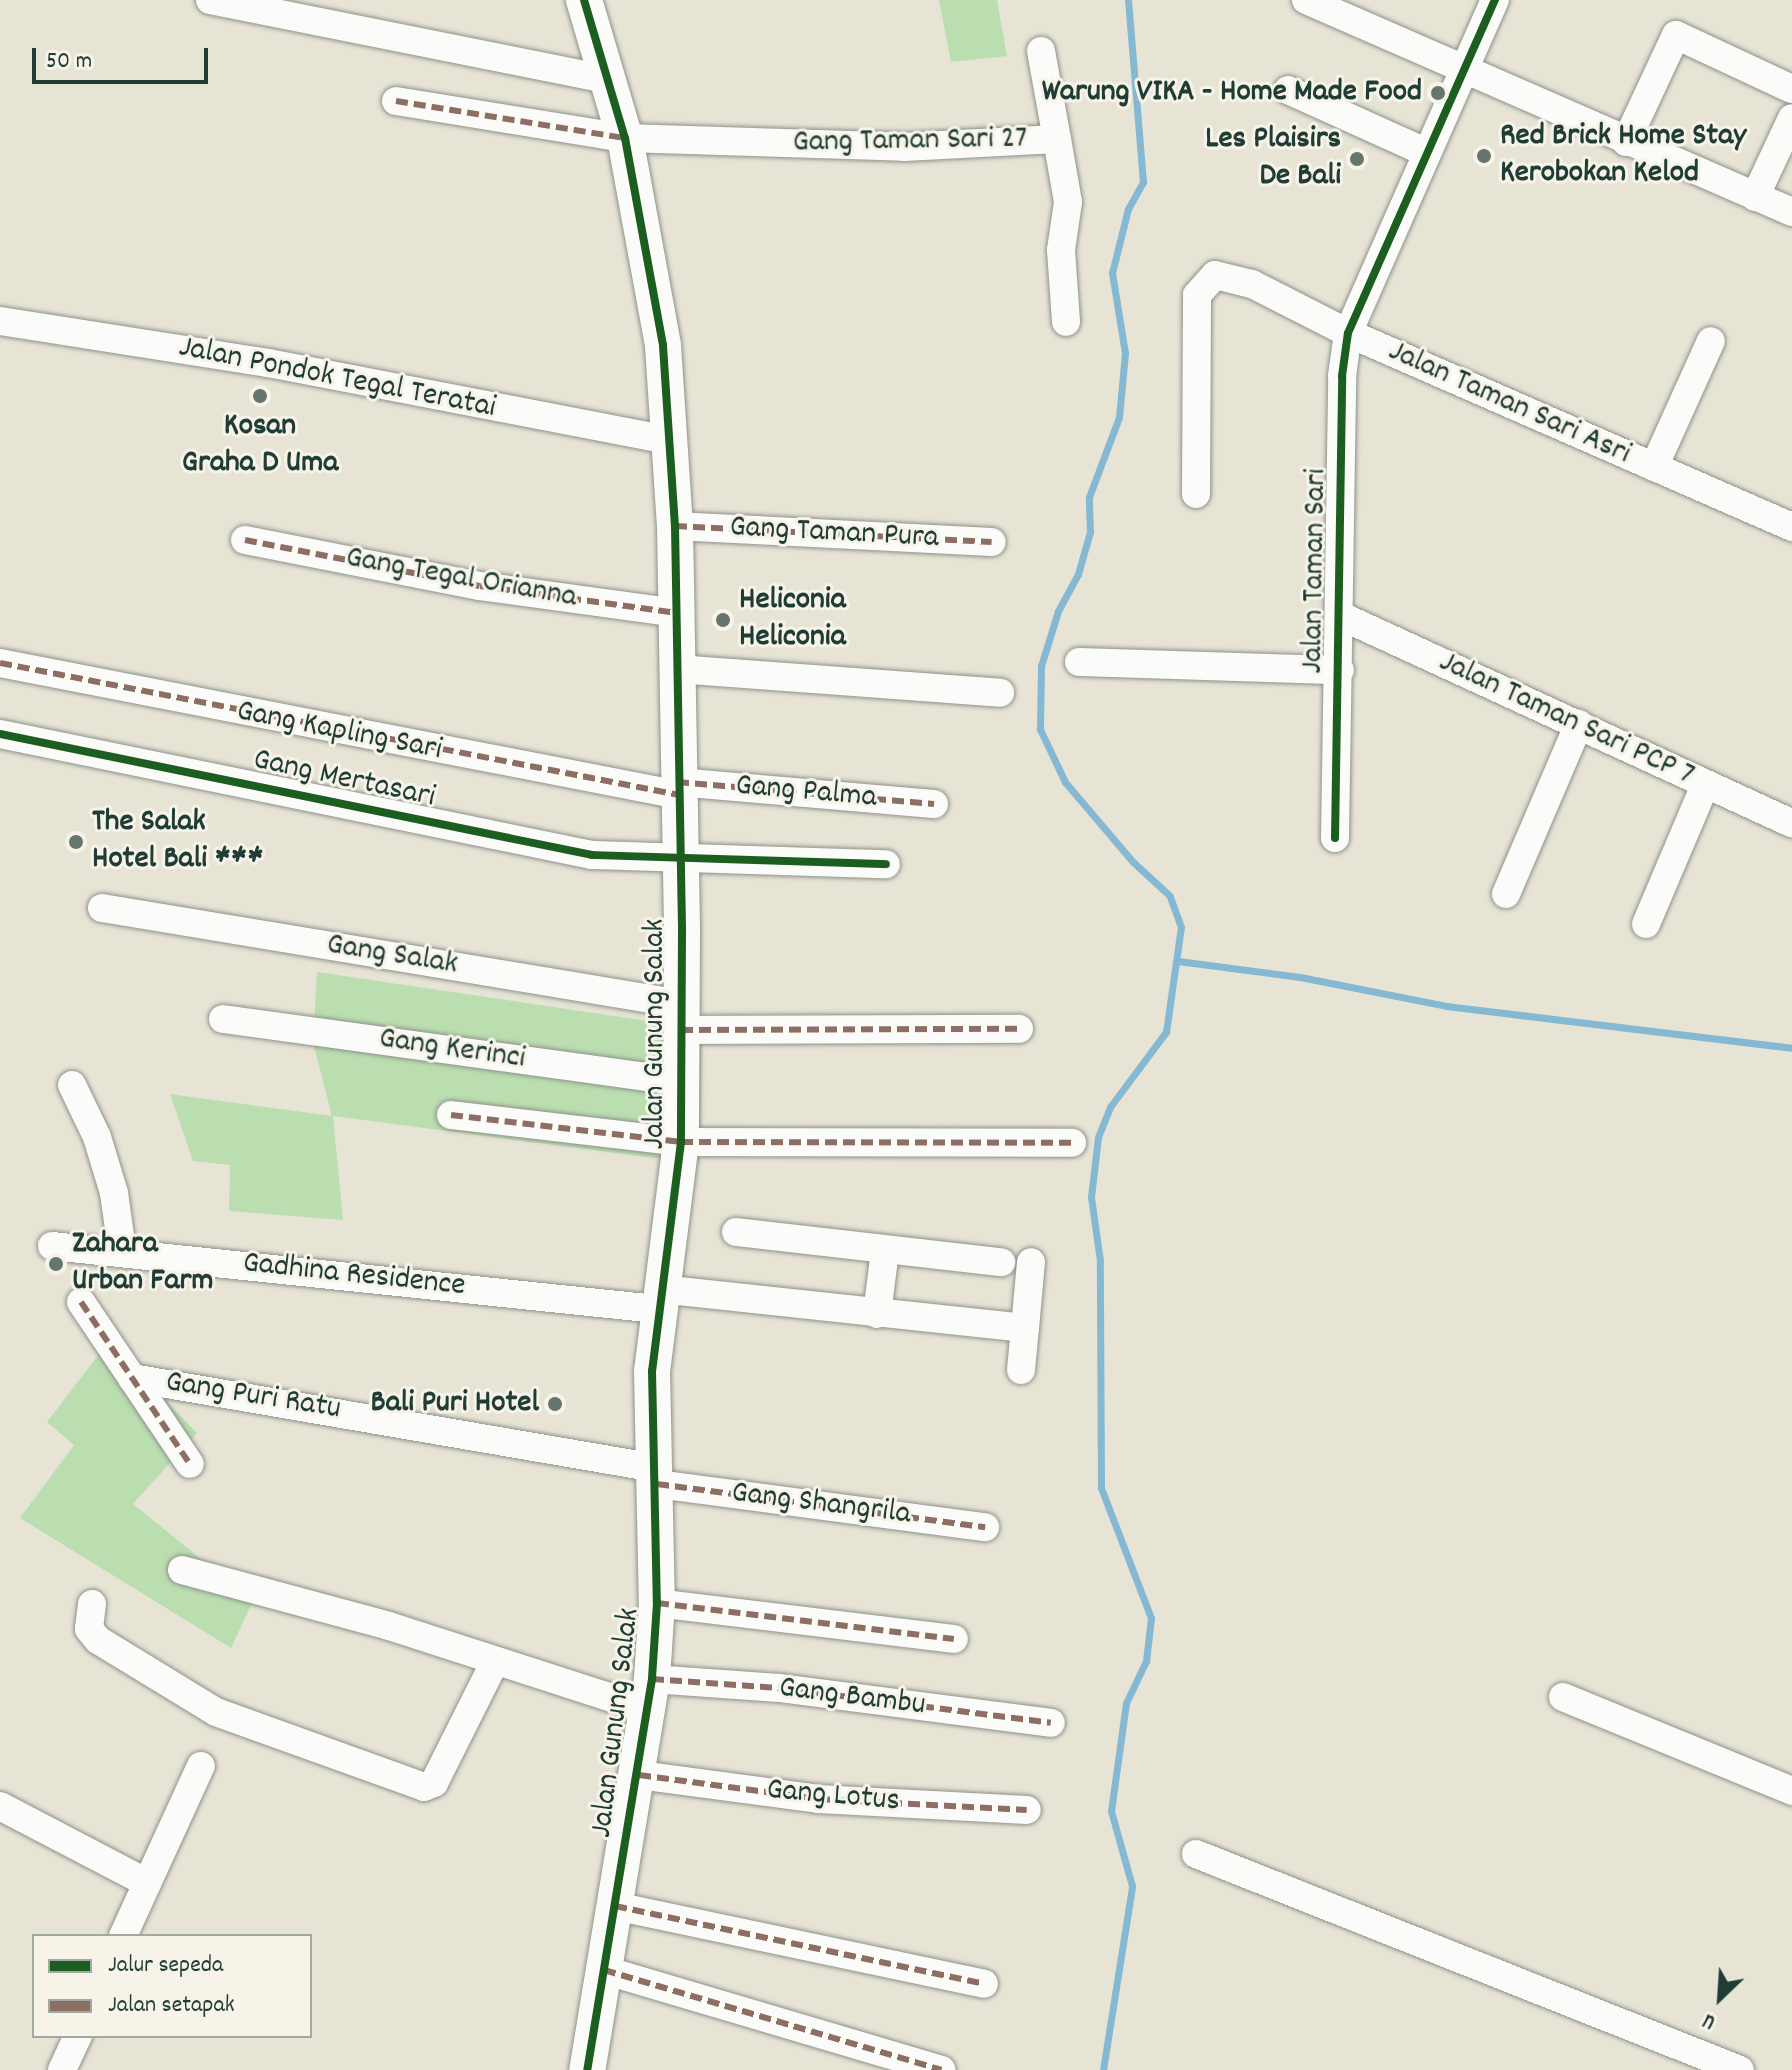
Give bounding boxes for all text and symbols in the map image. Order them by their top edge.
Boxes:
scale bar [36,32,212,82]
text: 50 m [46,45,92,79]
place label: Warung VIKA - Home Made Food [1042,74,1422,112]
marker: Warung VIKA - Home Made Food [1429,84,1447,102]
place label: Red Brick Home Stay Kerobokan Kelod [1500,119,1746,194]
street label: Gang Taman Sari 27 [792,121,1028,163]
place label: Les Plaisirs De Bali [1205,122,1341,197]
marker: Red Brick Home Stay Kerobokan Kelod [1475,147,1493,165]
marker: Les Plaisirs De Bali [1348,150,1366,168]
street label: Jalan Pondok Tegal Teratai [175,329,499,429]
street label: Jalan Taman Sari Asri [1382,333,1636,475]
marker: Kosan Graha D Uma [251,387,269,405]
place label: Kosan Graha D Uma [182,409,338,484]
street label: Jalan Taman Sari [1295,468,1337,674]
street label: Gang Taman Pura [728,509,940,559]
street label: Gang Tegal Orianna [343,540,579,618]
place label: Heliconia Heliconia [739,583,846,658]
marker: Heliconia Heliconia [714,611,732,629]
street label: Jalan Taman Sari PCP 7 [1432,644,1700,796]
street label: Gang Kapling Sari [233,693,445,771]
street label: Gang Mertasari [250,742,438,818]
street label: Gang Palma [734,768,878,818]
place label: The Salak Hotel Bali *** [92,805,264,880]
marker: The Salak Hotel Bali *** [67,833,85,851]
street label: Jalan Gunung Salak [637,919,675,1149]
street label: Gang Salak [324,927,460,985]
street label: Gang Kerinci [376,1021,528,1079]
place label: Zahara Urban Farm [72,1227,213,1302]
street label: Gadhina Residence [241,1245,467,1307]
marker: Zahara Urban Farm [47,1255,65,1273]
street label: Gang Puri Ratu [163,1364,343,1430]
place label: Bali Puri Hotel [371,1385,539,1423]
marker: Bali Puri Hotel [546,1395,564,1413]
street label: Gang Shangrila [729,1475,913,1535]
street label: Jalan Gunung Salak [584,1606,650,1840]
street label: Gang Bambu [777,1670,927,1726]
street label: Gang Lotus [765,1772,901,1822]
legend [32,1934,312,2038]
text: Jalur sepeda [108,1949,223,1983]
north arrow [1680,1958,1760,2038]
text: Jalan setapak [108,1989,234,2023]
text: U [1698,2004,1721,2036]

